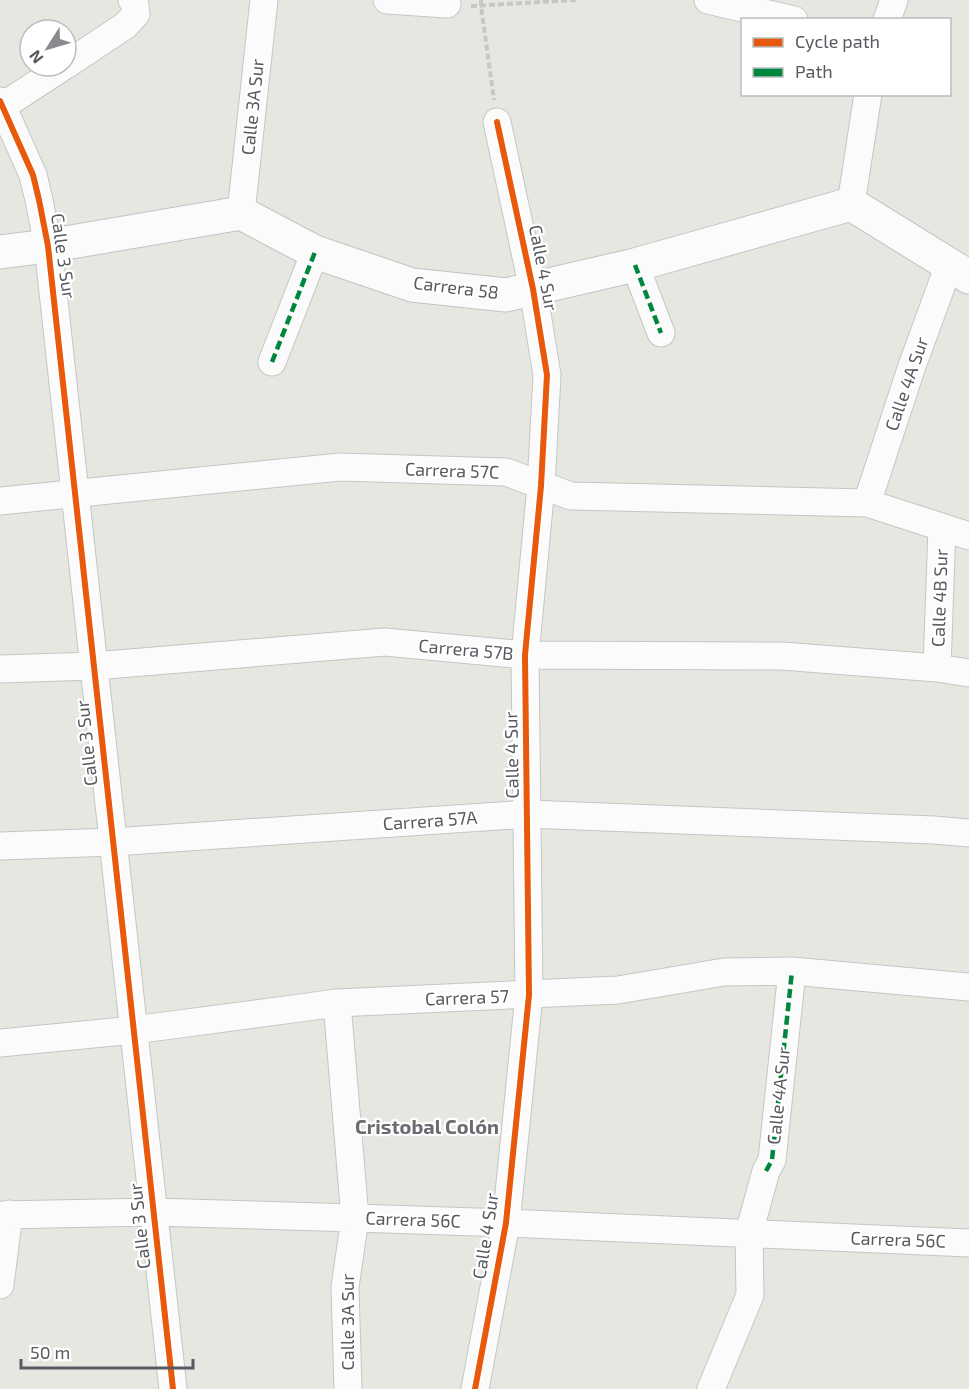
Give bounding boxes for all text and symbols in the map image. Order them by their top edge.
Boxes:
north arrow [18,18,78,78]
legend [741,18,951,96]
text: Cycle path [795,30,880,52]
text: N [25,47,47,68]
street label: Calle 3A Sur [236,58,268,156]
text: Path [795,60,833,82]
street label: Calle 3 Sur [47,212,81,300]
street label: Calle 4 Sur [525,223,563,313]
street label: Carrera 58 [412,271,500,303]
street label: Calle 4A Sur [880,334,932,434]
street label: Carrera 57C [405,457,500,483]
street label: Calle 4B Sur [926,548,952,647]
street label: Carrera 57B [418,634,514,664]
street label: Calle 3 Sur [71,699,101,787]
street label: Calle 4 Sur [499,711,523,799]
street label: Carrera 57A [382,806,479,834]
street label: Carrera 57 [425,985,509,1009]
street label: Calle 4A Sur [762,1046,794,1146]
district label: Cristobal Colón [355,1114,499,1138]
street label: Calle 3 Sur [124,1182,154,1270]
street label: Calle 4 Sur [467,1191,503,1281]
street label: Carrera 56C [365,1206,461,1232]
street label: Carrera 56C [850,1226,946,1252]
street label: Calle 3A Sur [336,1274,358,1370]
scale bar [21,1332,194,1370]
text: 50 m [30,1341,70,1363]

